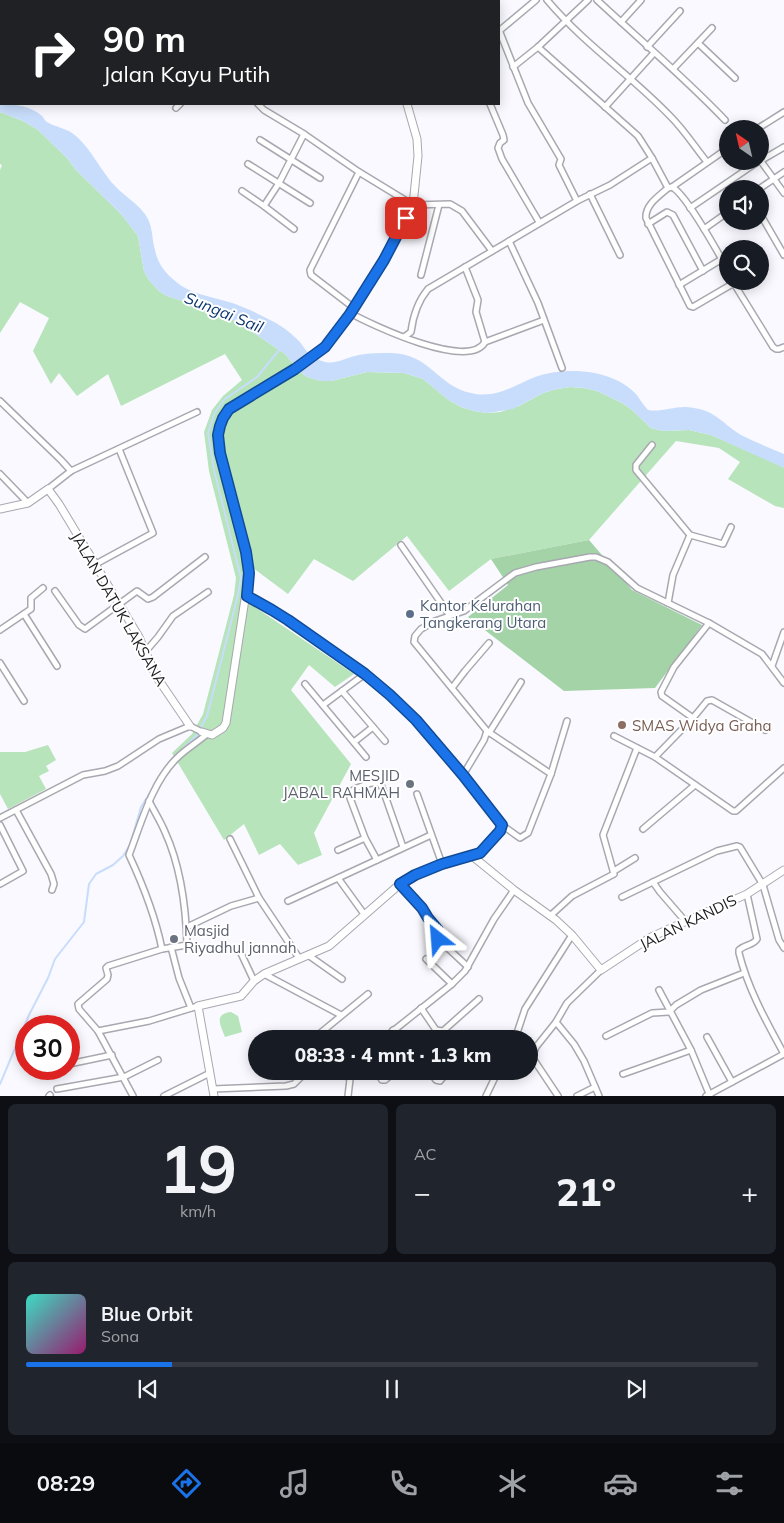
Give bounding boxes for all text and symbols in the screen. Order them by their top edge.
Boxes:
text: 90 m [103,17,186,61]
icon: right [20,20,85,85]
text: Jalan Kayu Putih [103,60,270,88]
north arrow [719,120,769,170]
map controls [719,120,769,290]
button: sound [719,180,769,230]
pin [385,197,427,239]
icon: arrive [392,204,420,232]
button: search [719,240,769,290]
water label: Sungai Sail [182,287,266,337]
street label: JALAN DATUK LAKSANA [67,529,171,689]
place label: Kantor Kelurahan Tangkerang Utara [420,596,546,632]
marker: Kantor Kelurahan Tangkerang Utara [404,608,416,620]
place label: SMAS Widya Graha [632,716,772,735]
marker: SMAS Widya Graha [616,719,628,731]
place label: MESJID JABAL RAHMAH [283,766,400,802]
marker: MESJID JABAL RAHMAH [404,778,416,790]
street label: JALAN KANDIS [636,890,740,954]
position arrow [411,912,463,964]
place label: Masjid Riyadhul jannah [184,921,297,957]
marker: Masjid Riyadhul jannah [168,933,180,945]
speed limit sign: 30 [15,1015,80,1080]
text: 08:33 · 4 mnt · 1.3 km [295,1043,491,1067]
text: 19 [159,1128,237,1209]
text: AC [414,1144,437,1164]
text: 21° [556,1168,616,1216]
text: − [414,1175,431,1210]
text: + [741,1175,758,1210]
text: km/h [180,1201,216,1221]
text: Blue Orbit [101,1302,192,1326]
text: Sona [101,1326,139,1346]
icon: previous [134,1375,162,1403]
icon: pause [378,1375,406,1403]
icon: next [622,1375,650,1403]
icon: directions [169,1466,204,1501]
icon: music [277,1466,312,1501]
icon: phone [386,1466,421,1501]
icon: climate [495,1466,530,1501]
icon: car [603,1466,638,1501]
icon: filters [712,1466,747,1501]
text: 08:29 [37,1469,95,1497]

